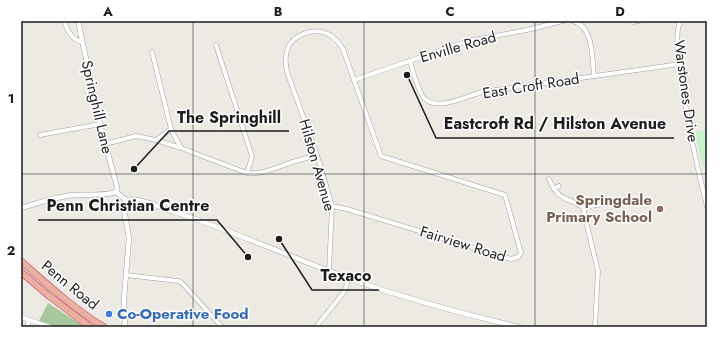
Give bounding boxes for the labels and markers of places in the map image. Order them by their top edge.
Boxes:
callout: The Springhill [169,103,289,131]
callout: Eastcroft Rd / Hilston Avenue [436,110,674,138]
place label: Springdale Primary School [546,189,652,228]
callout: Penn Christian Centre [38,192,217,220]
marker: Springdale Primary School [655,204,665,214]
callout: Texaco [312,262,379,290]
place label: Co-Operative Food [117,303,249,325]
marker: Co-Operative Food [104,309,114,319]

